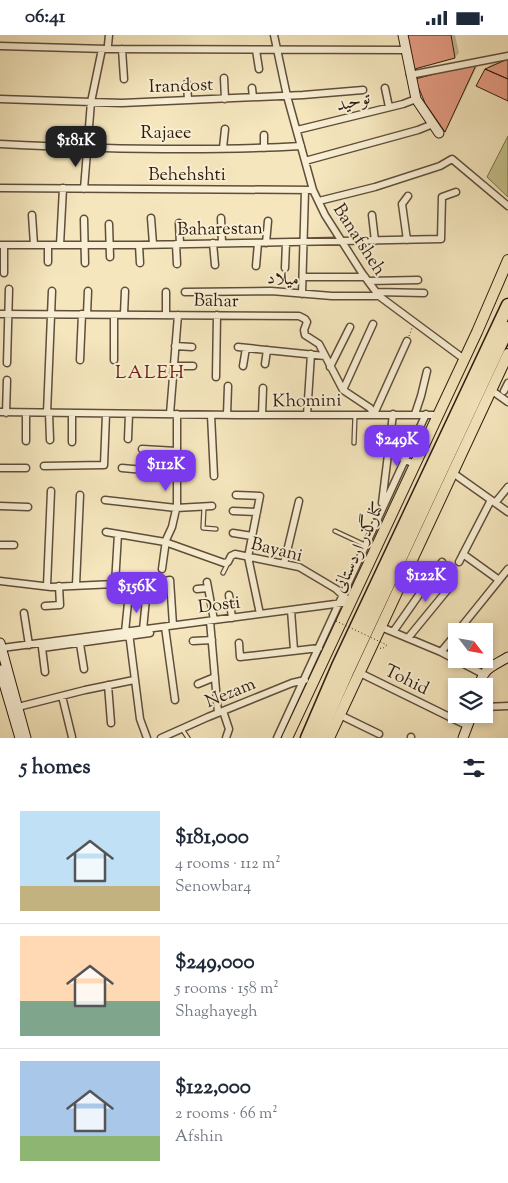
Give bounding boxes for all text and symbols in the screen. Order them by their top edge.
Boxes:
text: 06:41 [25,4,65,31]
street label: Irandost [148,73,214,101]
street label: توحید [334,86,374,120]
street label: Rajaee [141,121,191,147]
pin: $181K [41,125,111,168]
text: $181K [57,130,96,153]
street label: Behehshti [148,163,226,189]
street label: Banafsheh [325,199,392,282]
street label: Baharestan [177,216,263,244]
street label: میلاد [266,266,300,294]
street label: Bahar [193,289,239,315]
district label: LALEH [115,360,185,387]
street label: Khomini [272,388,342,416]
pin: $249K [362,425,432,467]
text: $249K [375,429,419,452]
pin: $112K [131,449,201,492]
text: $112K [147,454,185,477]
street label: کنارگذر اردستانی [326,497,392,598]
street label: Bayani [248,532,305,570]
pin: $122K [391,561,461,603]
text: $122K [406,565,446,588]
pin: $156K [102,571,172,614]
text: $156K [118,576,156,599]
street label: Dosti [197,590,242,621]
north arrow [448,623,492,667]
map controls [448,623,493,723]
street label: Tohid [379,659,433,703]
street label: Nezam [202,672,260,716]
button: layers [448,678,493,723]
text: 5 homes [20,753,90,783]
icon: filters [460,754,488,782]
text: $181,000 [175,823,249,853]
icon: home [60,831,120,891]
text: 4 rooms · 112 m² [175,853,281,876]
text: Senowbar4 [175,876,251,899]
text: $249,000 [175,948,255,978]
icon: home [60,956,120,1016]
text: 5 rooms · 158 m² [175,978,279,1001]
text: Shaghayegh [175,1001,258,1024]
text: $122,000 [175,1073,251,1103]
icon: home [60,1081,120,1141]
text: 2 rooms · 66 m² [175,1103,278,1126]
text: Afshin [175,1126,223,1149]

